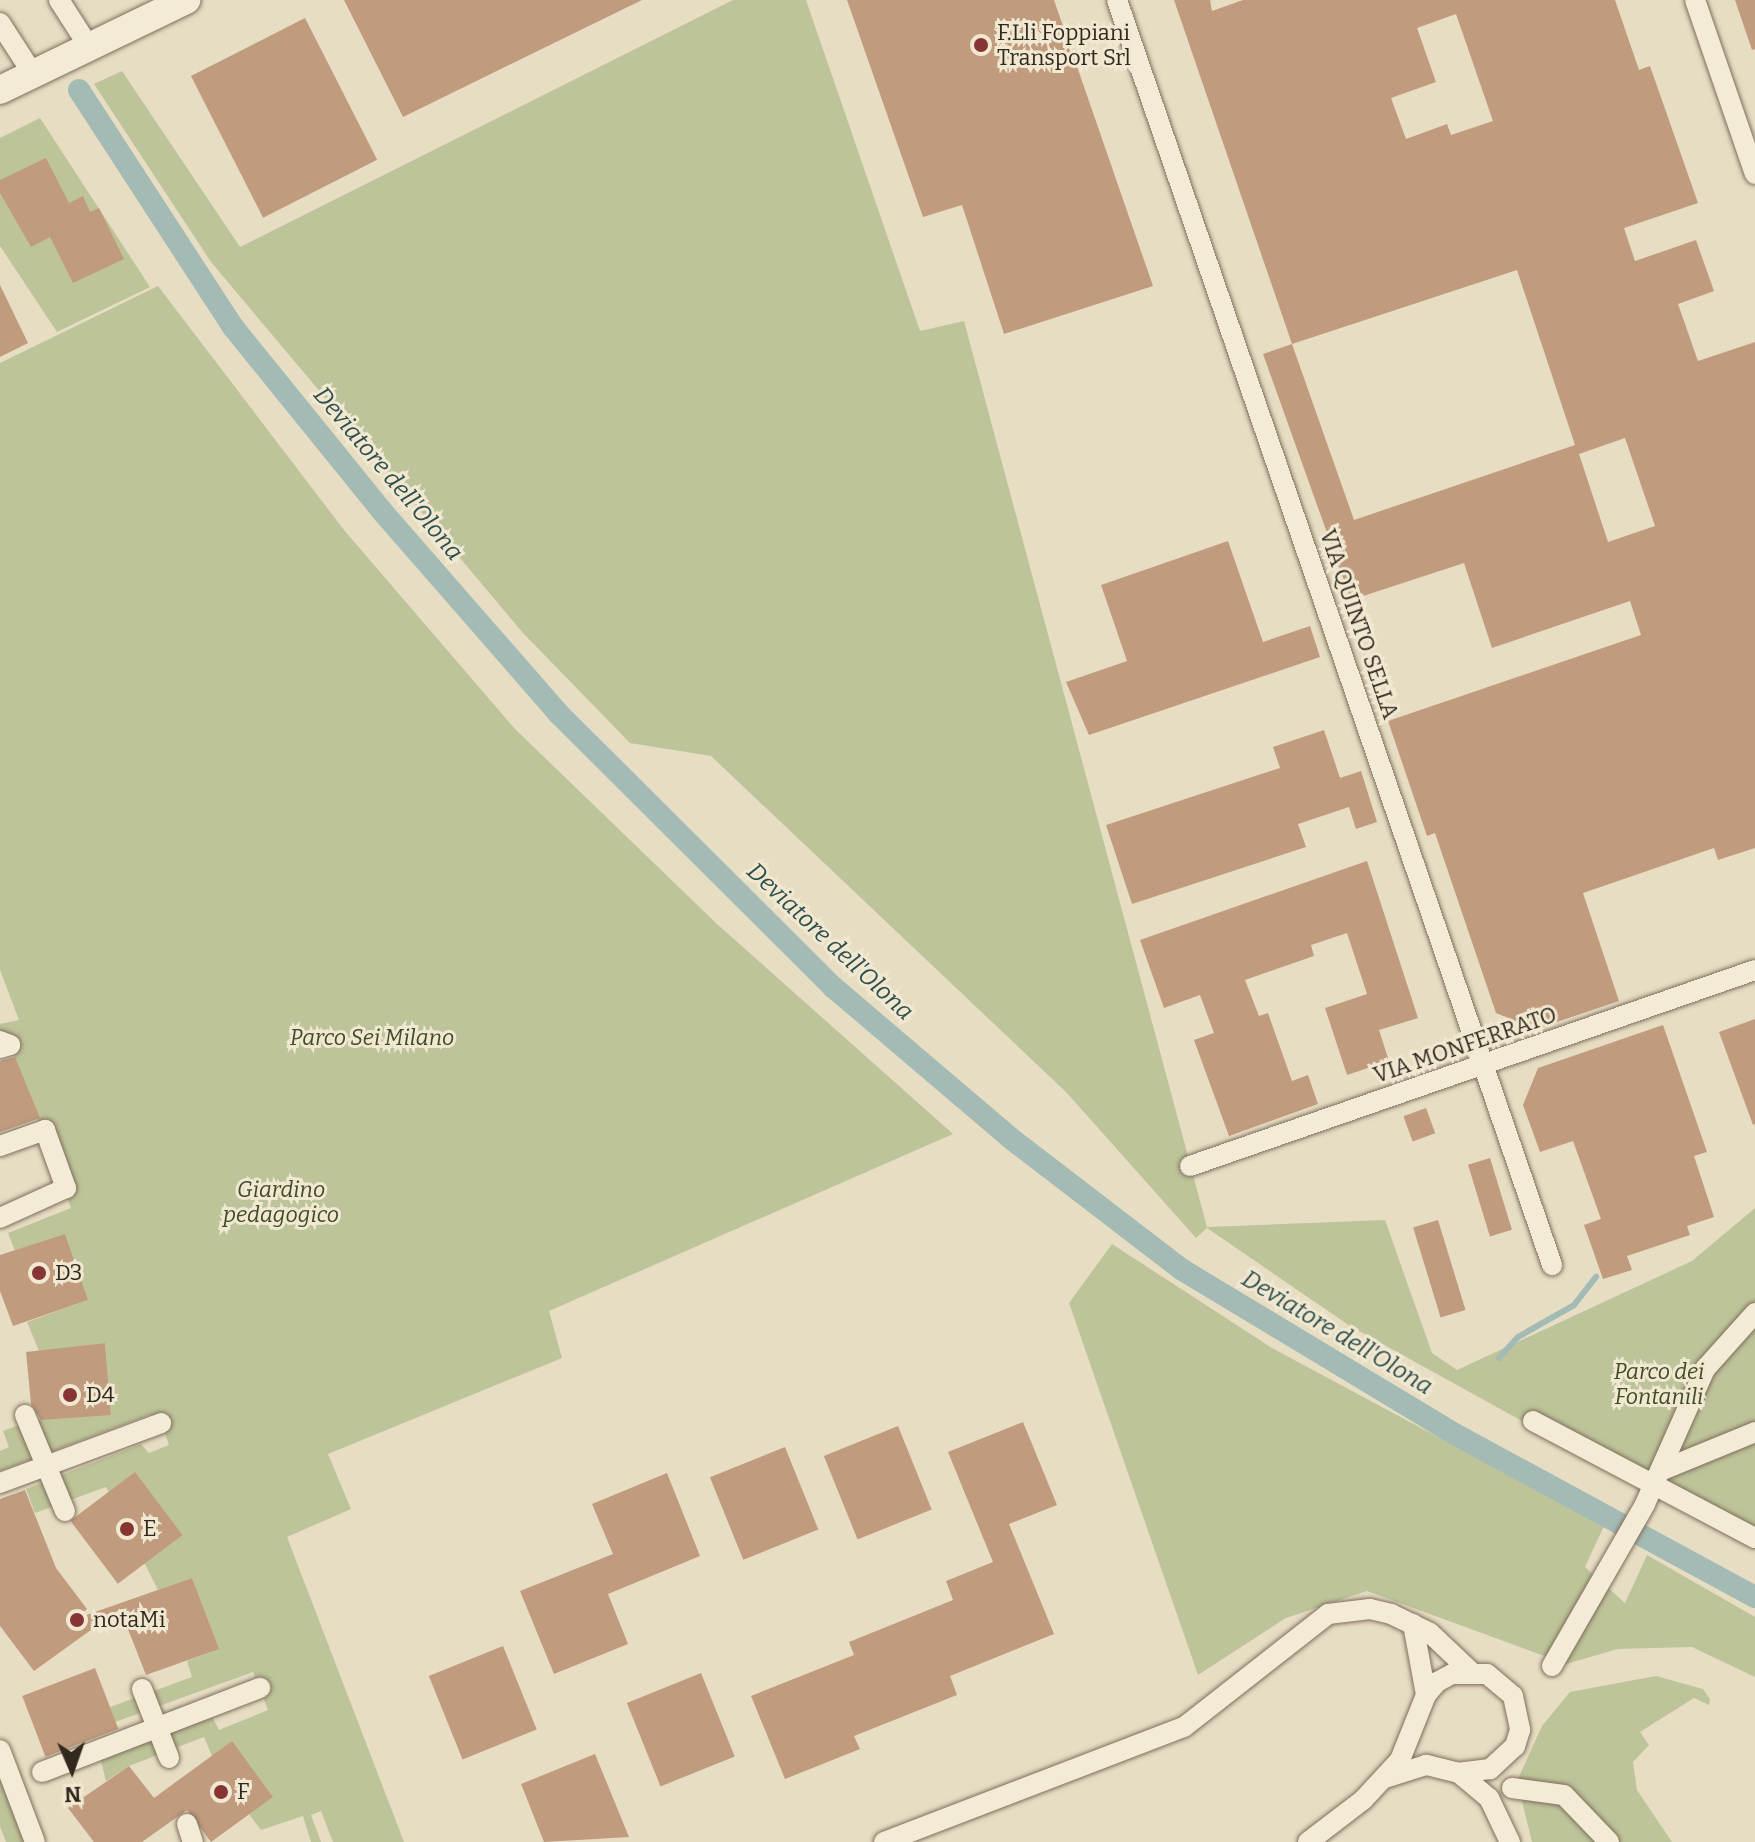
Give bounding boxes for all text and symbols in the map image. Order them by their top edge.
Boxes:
place label: F.Lli Foppiani Transport Srl [997,19,1131,70]
marker: F.Lli Foppiani Transport Srl [972,36,990,54]
water label: Deviatore dell'Olona [307,381,469,567]
street label: VIA QUINTO SELLA [1314,526,1404,722]
water label: Deviatore dell'Olona [741,857,919,1027]
street label: VIA MONFERRATO [1370,1001,1560,1089]
park label: Parco Sei Milano [290,1025,454,1051]
park label: Giardino pedagogico [223,1176,339,1228]
place label: D3 [55,1260,82,1286]
marker: D3 [30,1264,48,1282]
water label: Deviatore dell'Olona [1236,1265,1438,1401]
park label: Parco dei Fontanili [1614,1358,1704,1410]
place label: D4 [86,1382,115,1408]
marker: D4 [61,1386,79,1404]
place label: E [143,1516,157,1542]
marker: E [118,1520,136,1538]
place label: notaMi [93,1607,166,1633]
marker: notaMi [68,1611,86,1629]
north arrow [32,1730,112,1810]
place label: F [237,1779,249,1805]
text: N [64,1781,82,1808]
marker: F [212,1783,230,1801]

